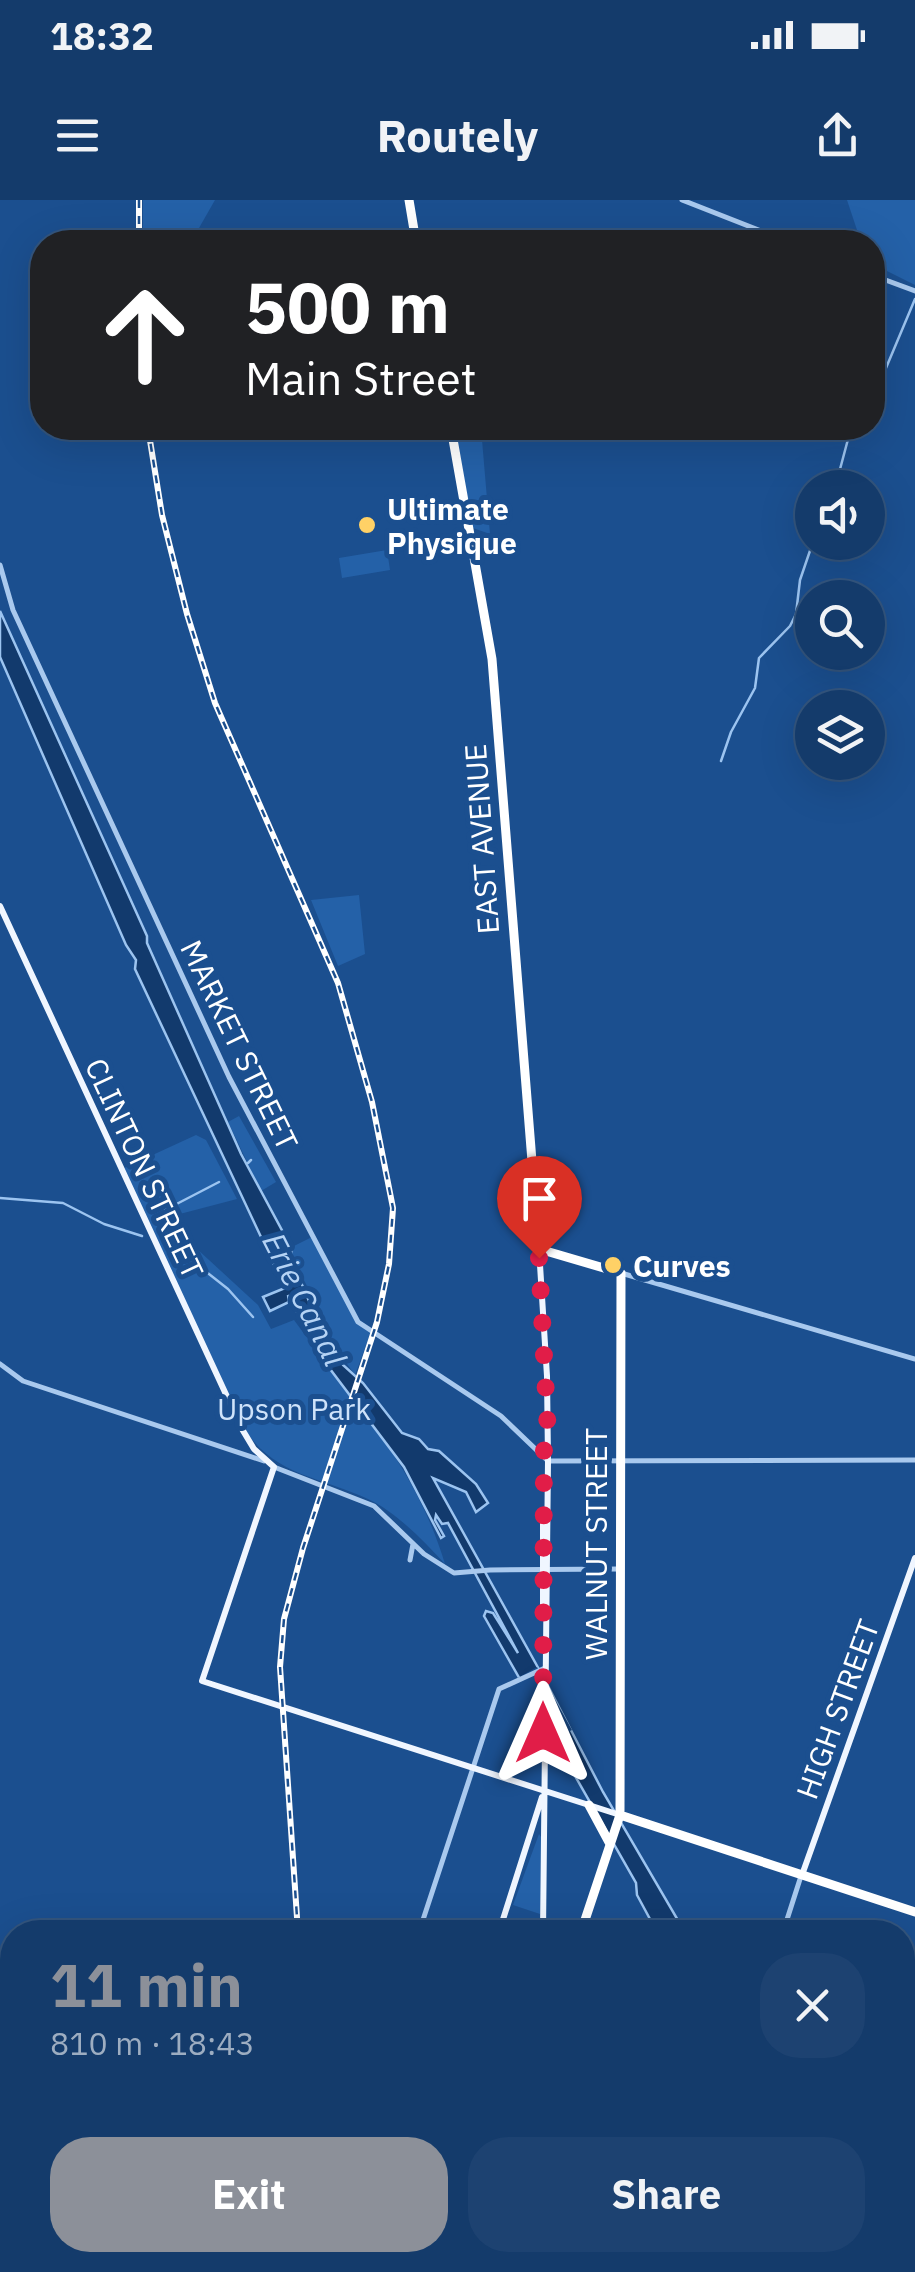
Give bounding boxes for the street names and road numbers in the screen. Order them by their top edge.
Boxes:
street label: EAST AVENUE [455,742,507,936]
street label: MARKET STREET [172,933,308,1157]
street label: CLINTON STREET [77,1052,213,1284]
street label: WALNUT STREET [576,1428,615,1660]
street label: HIGH STREET [787,1614,887,1804]

